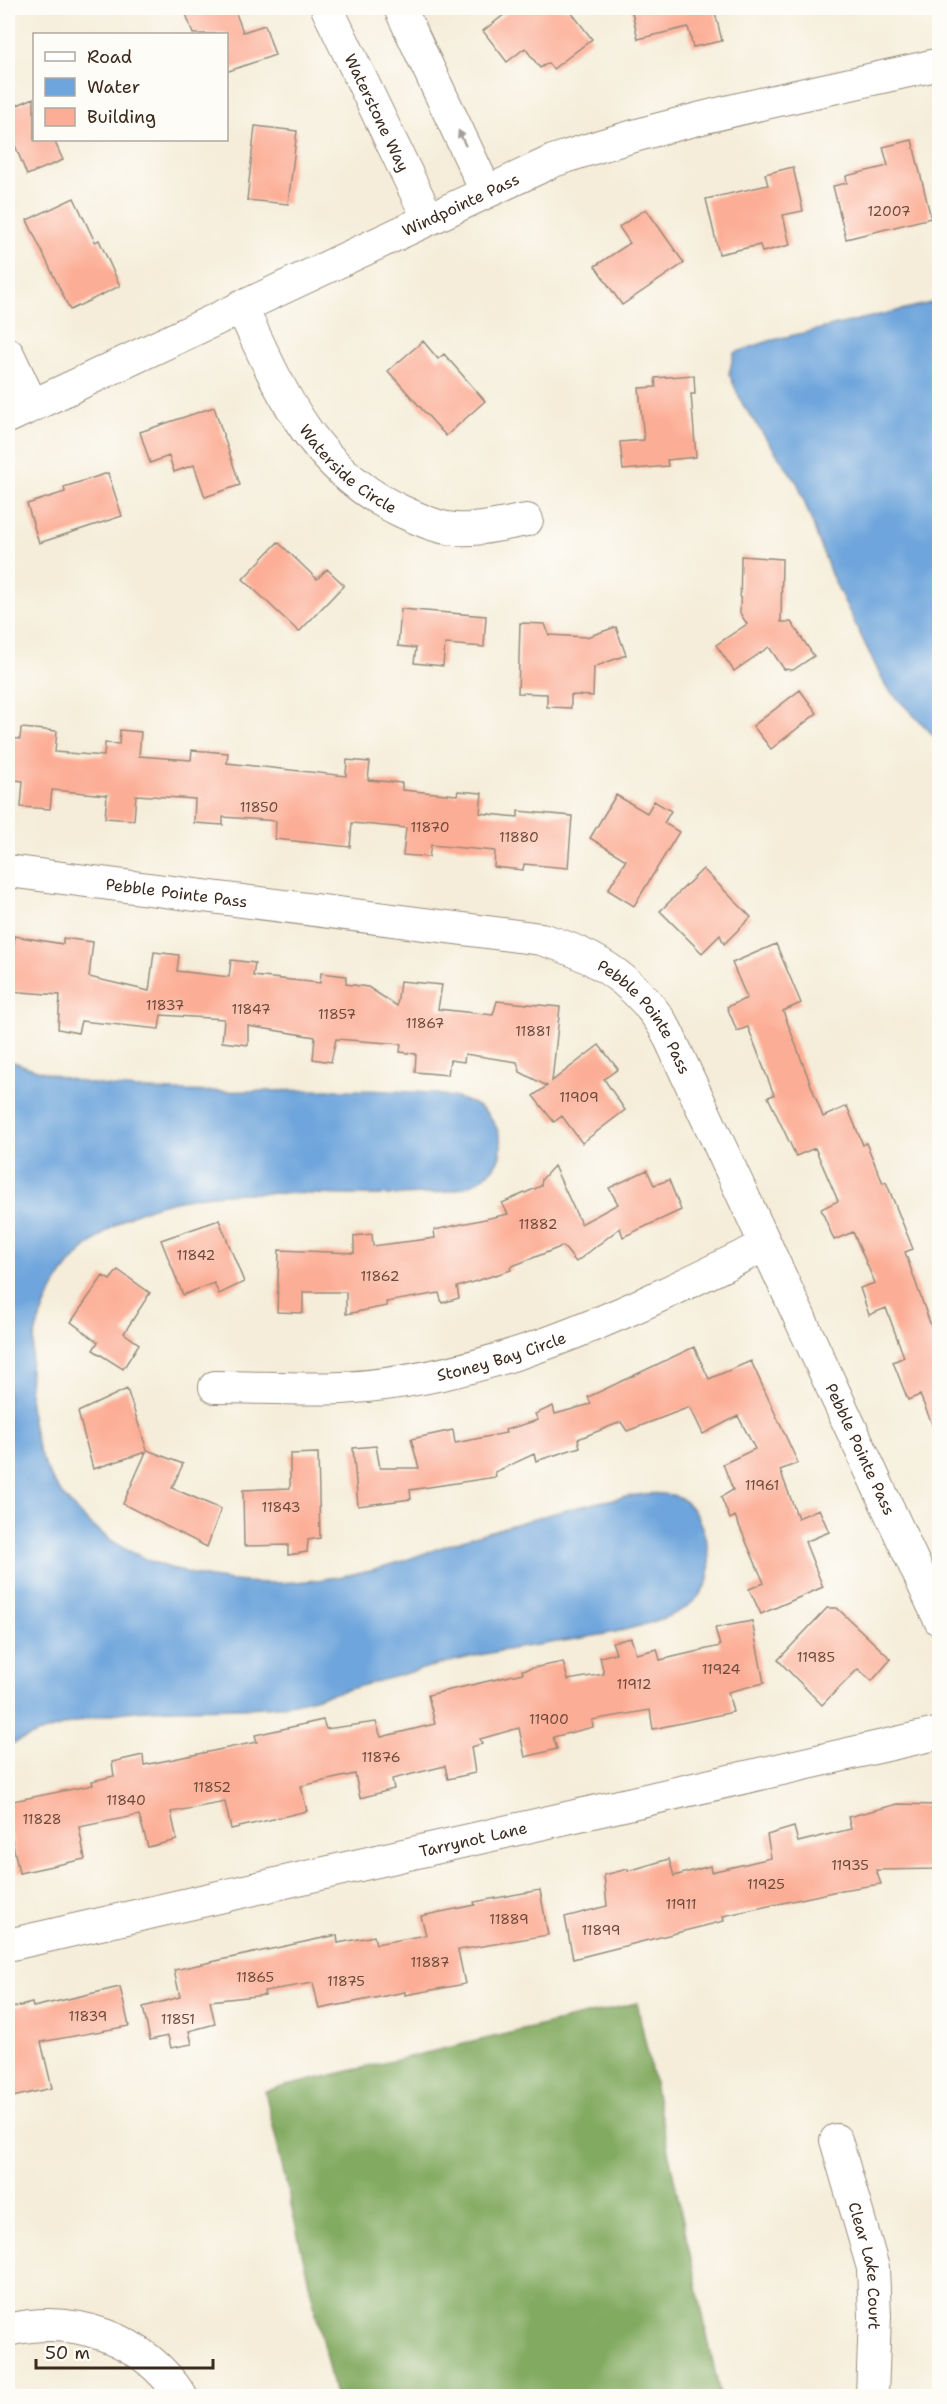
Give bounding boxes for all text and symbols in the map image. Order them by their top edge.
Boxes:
legend [33,33,228,141]
text: Road [87,45,132,69]
street label: Waterstone Way [340,50,414,175]
text: Water [87,75,140,99]
text: Building [87,105,156,129]
one-way arrow [457,130,466,147]
street label: Windpointe Pass [399,168,523,241]
house number: 12007 [867,202,911,220]
street label: Waterside Circle [294,420,400,518]
house number: 11850 [240,798,278,816]
house number: 11870 [410,818,450,836]
house number: 11880 [499,828,539,846]
street label: Pebble Pointe Pass [104,874,249,912]
street label: Pebble Pointe Pass [593,955,695,1078]
house number: 11837 [146,996,184,1014]
house number: 11847 [232,1000,270,1018]
house number: 11857 [318,1005,356,1023]
house number: 11867 [406,1014,444,1032]
house number: 11881 [515,1022,551,1040]
house number: 11909 [559,1088,599,1106]
house number: 11882 [518,1215,558,1233]
house number: 11842 [177,1246,215,1264]
house number: 11862 [360,1267,400,1285]
street label: Stoney Bay Circle [435,1327,569,1386]
street label: Pebble Pointe Pass [821,1380,900,1519]
house number: 11961 [745,1476,779,1494]
house number: 11843 [262,1498,300,1516]
house number: 11985 [797,1648,835,1666]
house number: 11924 [702,1660,740,1678]
house number: 11912 [617,1675,651,1693]
house number: 11900 [529,1710,569,1728]
house number: 11876 [362,1748,400,1766]
house number: 11852 [193,1778,231,1796]
house number: 11840 [106,1791,146,1809]
house number: 11828 [22,1810,62,1828]
street label: Tarrynot Lane [417,1817,529,1862]
house number: 11935 [831,1856,869,1874]
house number: 11925 [747,1875,785,1893]
house number: 11911 [665,1895,697,1913]
house number: 11889 [489,1910,529,1928]
house number: 11899 [581,1921,621,1939]
house number: 11887 [410,1953,450,1971]
house number: 11865 [236,1968,274,1986]
house number: 11875 [327,1972,365,1990]
house number: 11839 [69,2007,107,2025]
house number: 11851 [161,2010,195,2028]
street label: Clear Lake Court [843,2200,885,2330]
scale bar [36,2332,213,2370]
text: 50 m [45,2341,90,2365]

